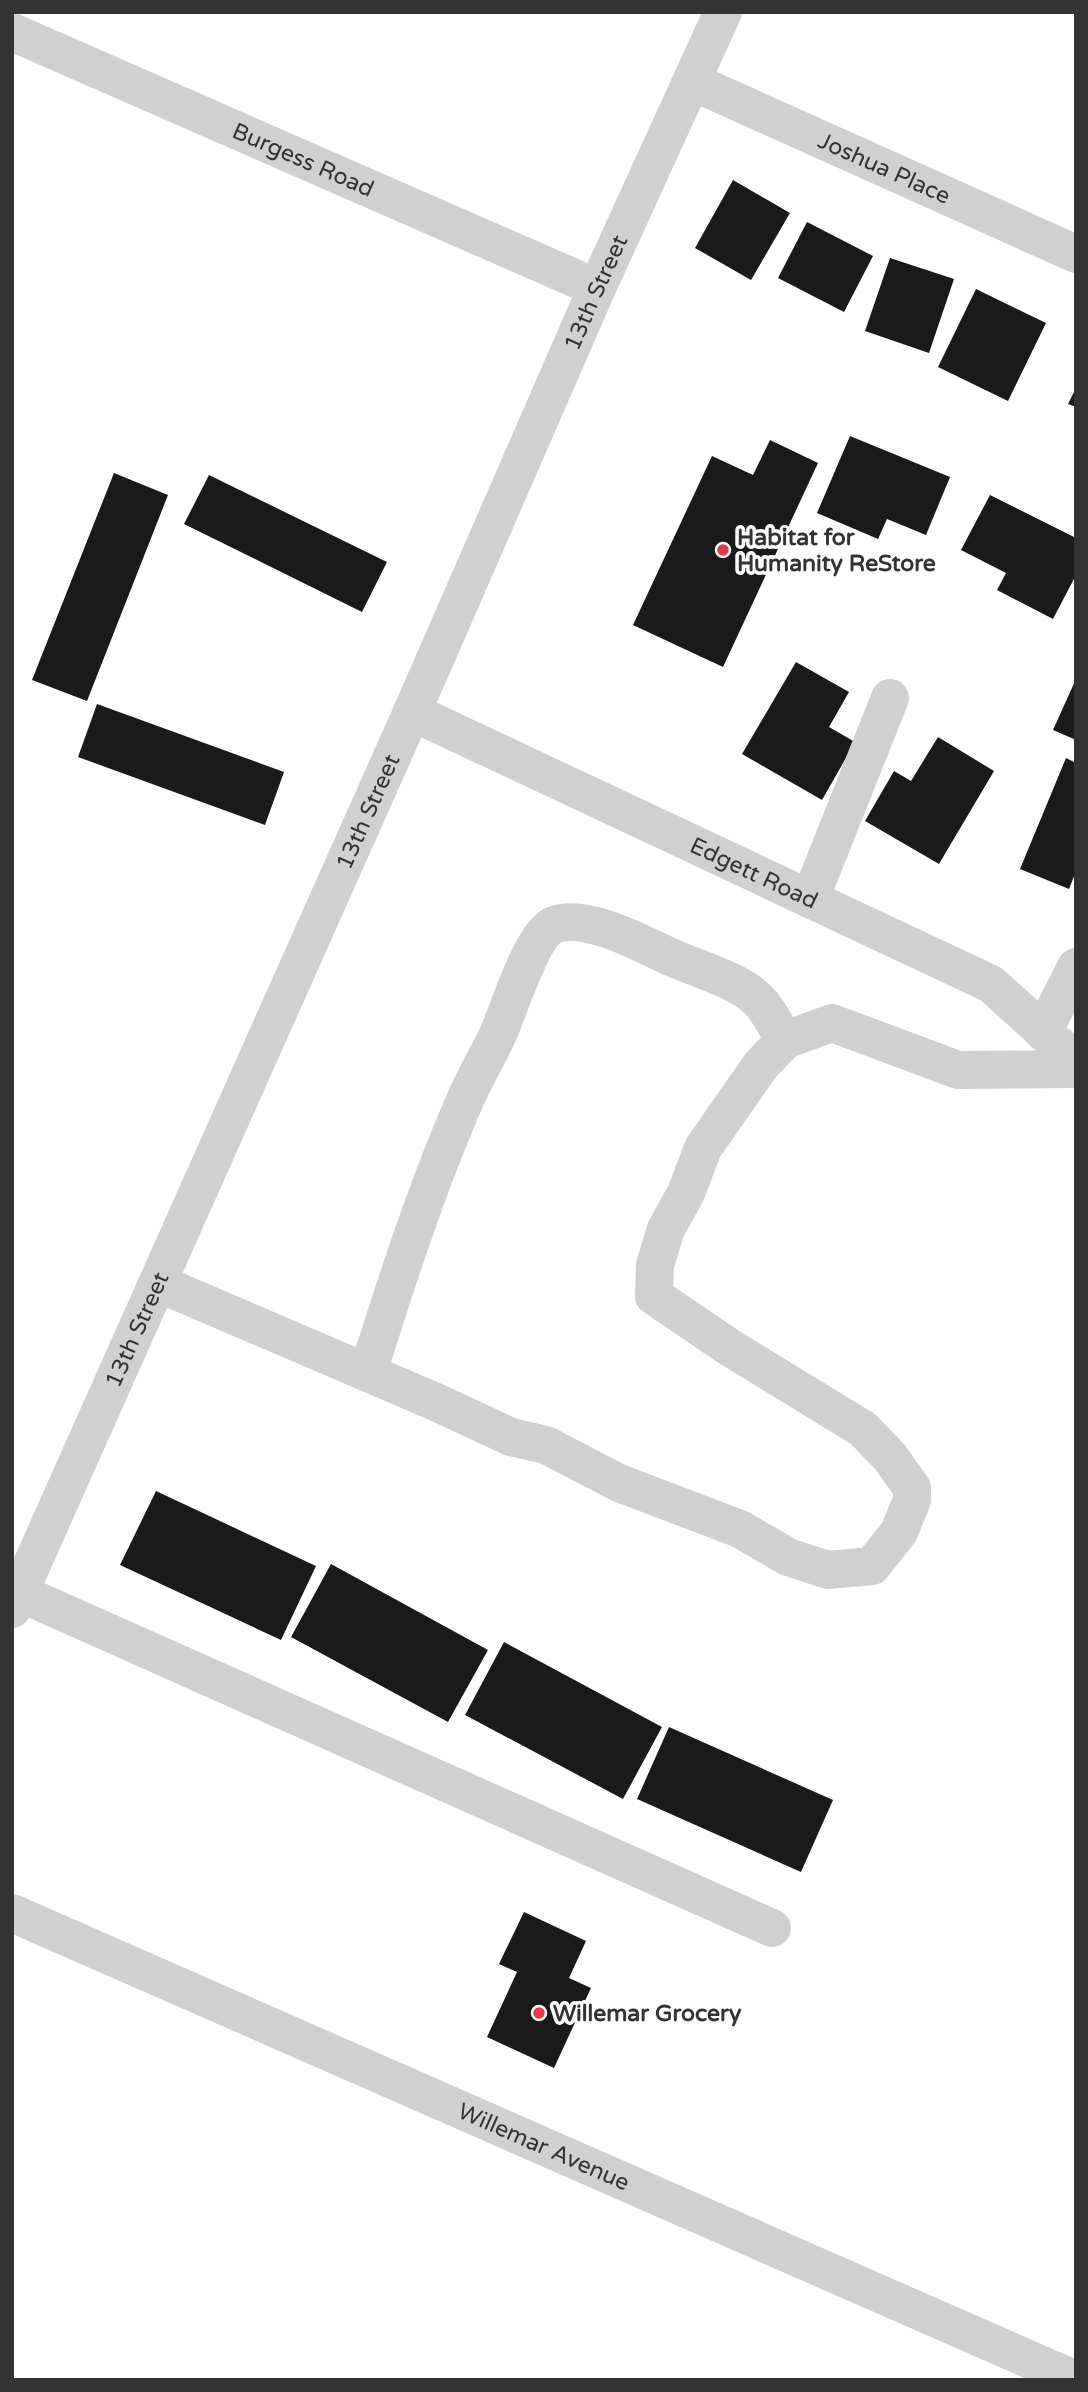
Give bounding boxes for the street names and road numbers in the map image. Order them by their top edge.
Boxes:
street label: Burgess Road [228,117,378,204]
street label: Joshua Place [814,127,955,211]
street label: 13th Street [558,231,634,355]
street label: 13th Street [331,750,406,874]
street label: Edgett Road [685,832,822,916]
street label: 13th Street [100,1268,176,1392]
street label: Willemar Avenue [454,2098,634,2197]

